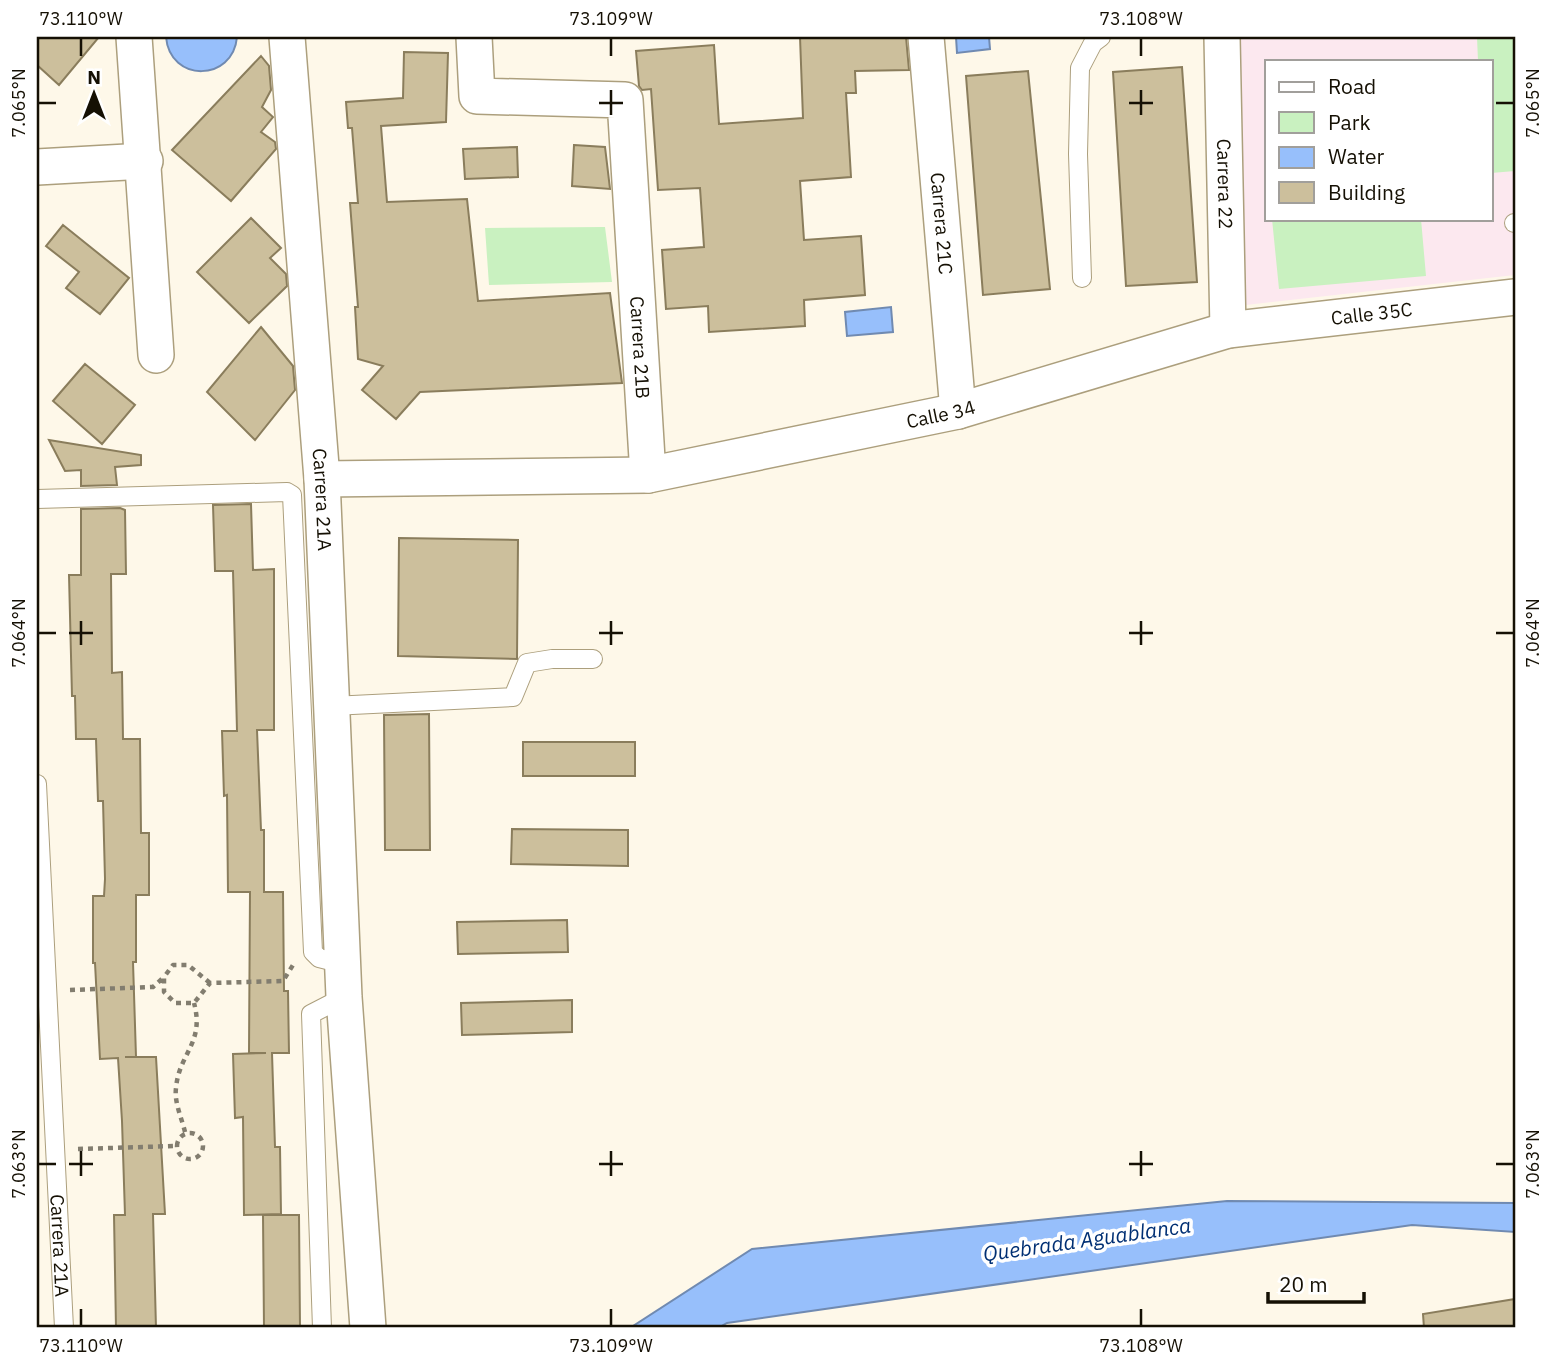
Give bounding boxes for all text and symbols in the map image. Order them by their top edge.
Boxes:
text: 73.110°W [39,7,123,30]
text: 73.109°W [569,7,653,30]
text: 73.108°W [1099,7,1183,30]
north arrow [60,60,130,130]
legend [1265,60,1492,220]
text: N [87,65,101,89]
text: 7.065°N [7,68,30,138]
text: 7.065°N [1521,68,1544,138]
text: Road [1328,72,1376,100]
text: Park [1328,108,1371,136]
street label: Carrera 22 [1212,138,1238,230]
text: Water [1328,142,1385,170]
street label: Carrera 21C [926,171,958,276]
text: Building [1328,178,1405,206]
street label: Carrera 21B [625,295,655,400]
street label: Calle 35C [1330,297,1414,330]
street label: Calle 34 [904,395,978,433]
street label: Carrera 21A [308,447,337,551]
text: 7.064°N [7,598,30,668]
text: 7.064°N [1521,598,1544,668]
text: 7.063°N [7,1129,30,1199]
text: 7.063°N [1521,1129,1544,1199]
street label: Carrera 21A [45,1193,74,1297]
water label: Quebrada Aguablanca [981,1211,1193,1267]
scale bar [1268,1260,1365,1304]
text: 20 m [1279,1270,1328,1298]
text: 73.110°W [39,1334,123,1357]
text: 73.109°W [569,1334,653,1357]
text: 73.108°W [1099,1334,1183,1357]

